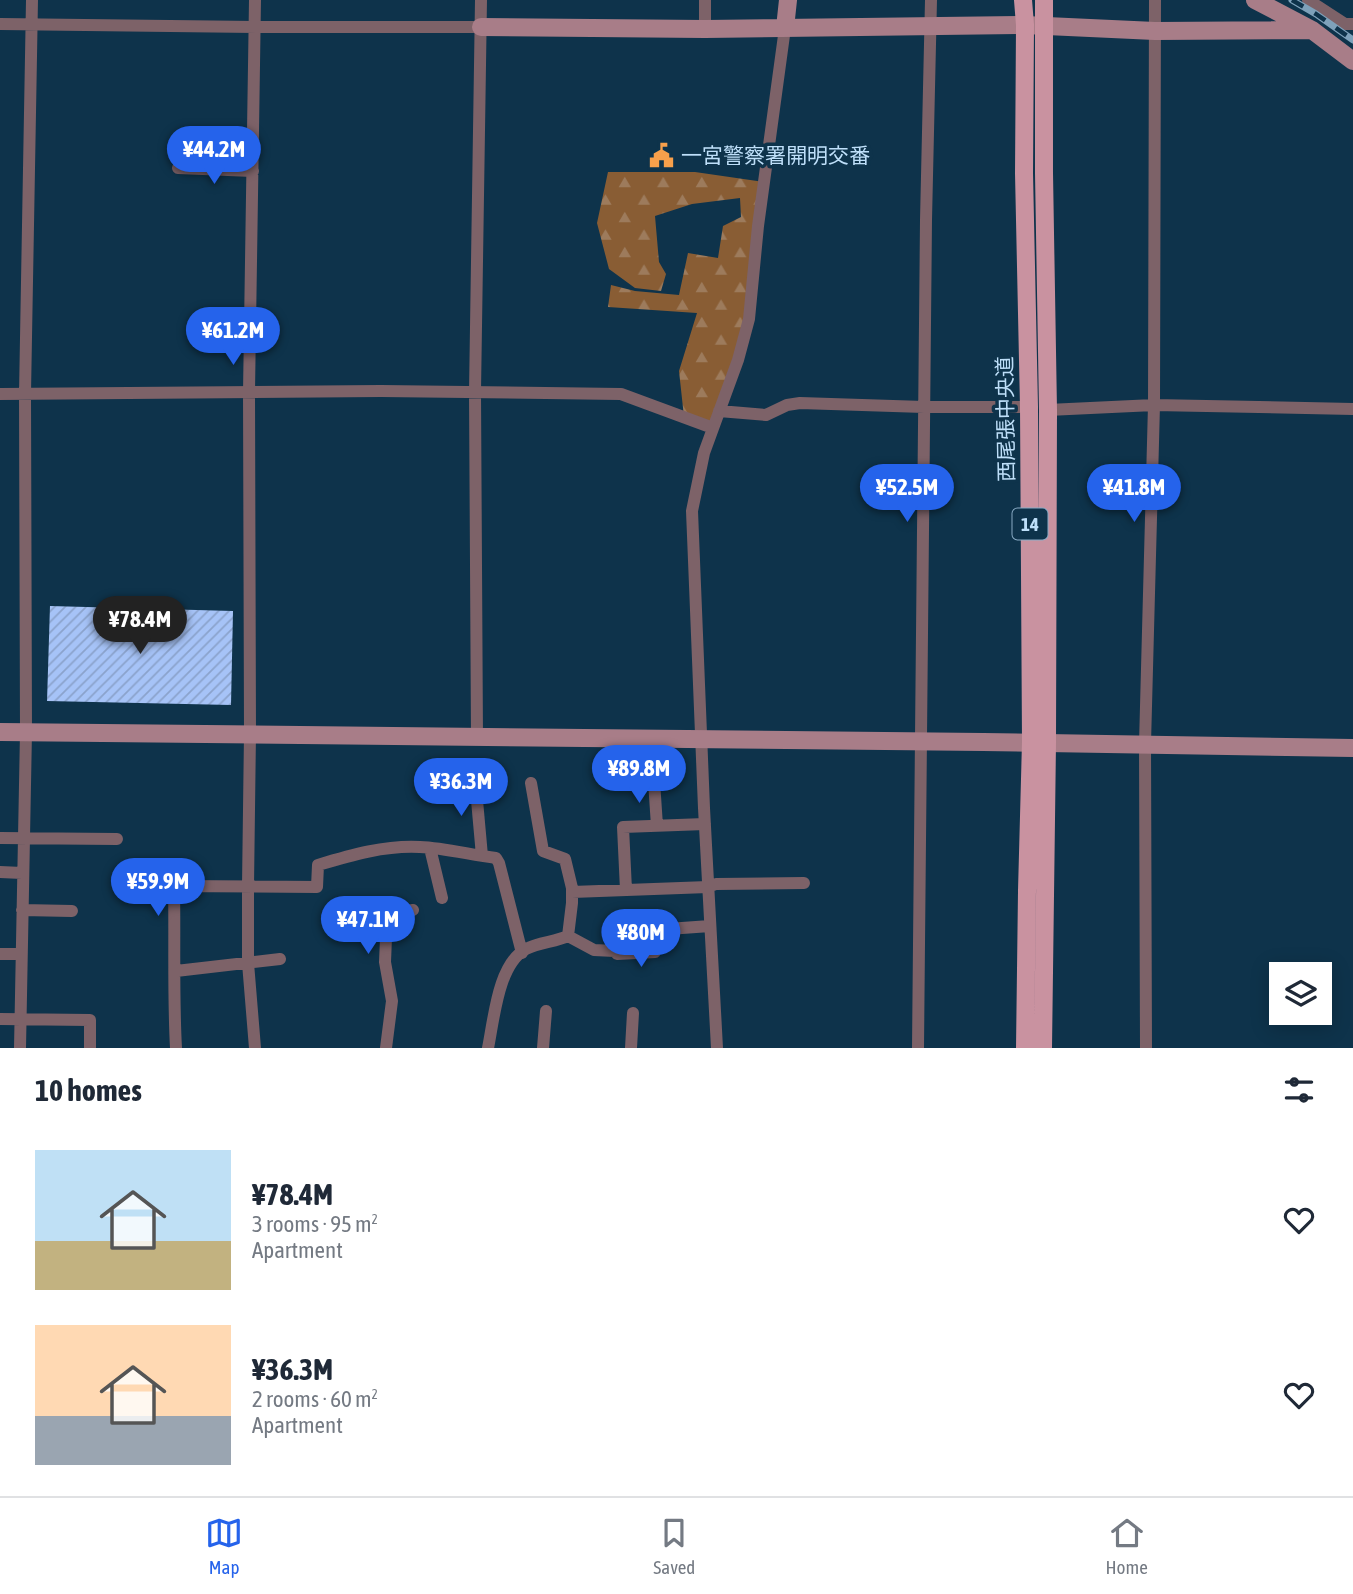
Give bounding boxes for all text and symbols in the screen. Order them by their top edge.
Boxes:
pin: ¥44.2M [157,127,271,186]
text: ¥44.2M [183,136,245,162]
public building icon: 一宮警察署開明交番 [647,142,675,170]
place label: 一宮警察署開明交番 [681,143,870,167]
pin: ¥61.2M [176,308,290,367]
text: ¥61.2M [202,317,264,343]
street label: 西尾張中央道 [992,356,1018,482]
pin: ¥52.5M [850,464,964,524]
pin: ¥41.8M [1077,464,1191,524]
text: ¥52.5M [876,474,938,500]
text: ¥41.8M [1103,474,1165,500]
road number: 14 [1012,509,1048,540]
pin: ¥78.4M [83,596,197,656]
text: ¥78.4M [109,606,171,632]
pin: ¥89.8M [582,746,696,805]
text: ¥89.8M [608,755,670,781]
pin: ¥36.3M [404,758,518,818]
text: ¥36.3M [430,768,492,794]
pin: ¥59.9M [101,858,215,918]
text: ¥59.9M [127,868,189,894]
pin: ¥47.1M [311,897,425,956]
text: ¥47.1M [337,906,399,932]
pin: ¥80M [600,909,682,969]
text: ¥80M [617,919,665,945]
map controls [1269,962,1332,1025]
button: layers [1269,962,1332,1025]
icon: filters [1280,1071,1318,1109]
text: 10 homes [35,1073,142,1107]
text: ¥78.4M [252,1177,333,1211]
icon: home [91,1178,175,1262]
icon: heart [1280,1201,1318,1239]
text: 3 rooms · 95 m² [252,1211,378,1237]
text: Apartment [252,1237,343,1263]
text: ¥36.3M [252,1352,333,1386]
icon: home [91,1353,175,1437]
icon: heart [1280,1376,1318,1414]
text: 2 rooms · 60 m² [252,1386,378,1412]
text: Apartment [252,1412,343,1438]
tab: Map [205,1514,243,1578]
tab: Saved [653,1514,695,1578]
tab: Home [1106,1514,1148,1578]

